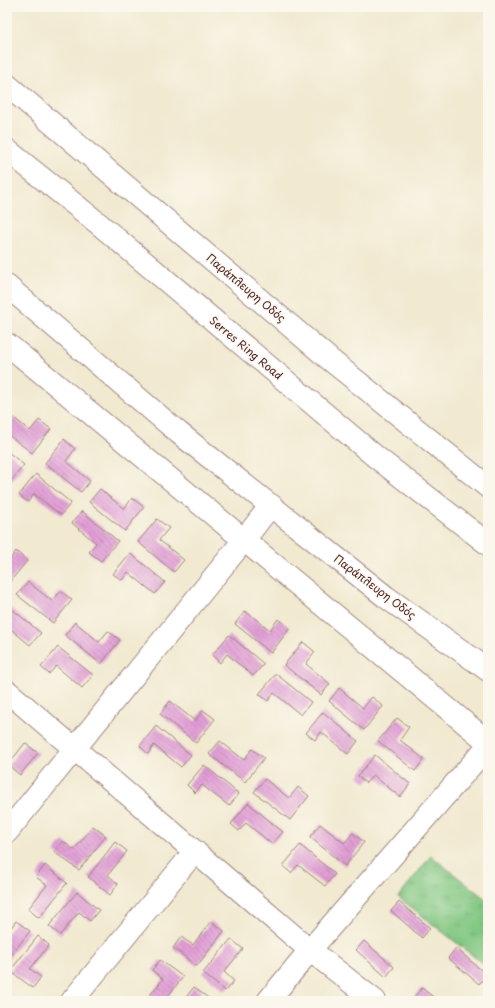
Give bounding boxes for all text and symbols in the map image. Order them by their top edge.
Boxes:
street label: Παράπλευρη Οδός [203,249,290,326]
street label: Serres Ring Road [206,312,287,383]
street label: Παράπλευρη Οδός [331,550,420,623]

